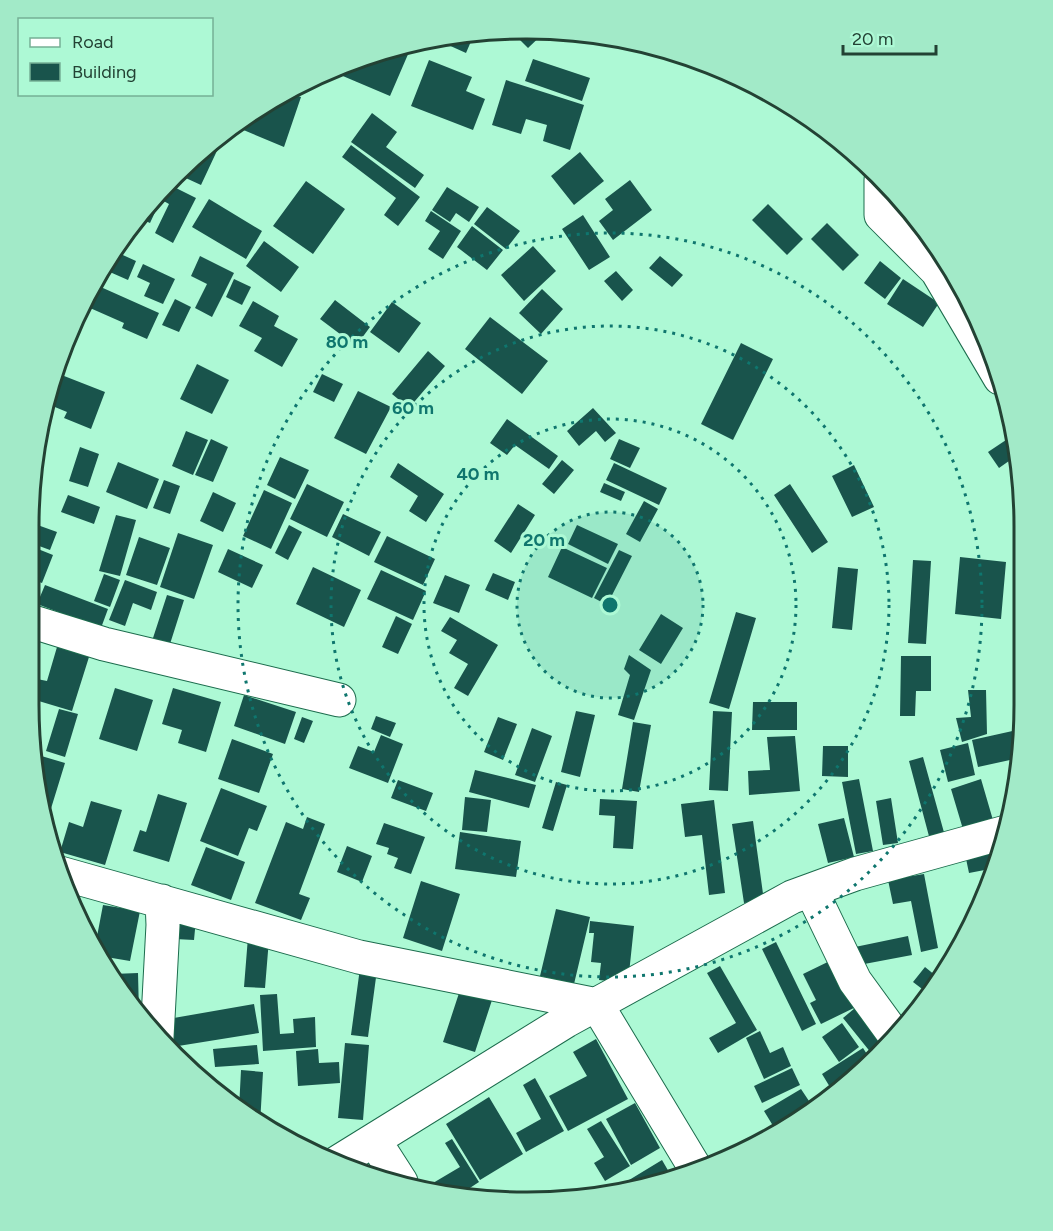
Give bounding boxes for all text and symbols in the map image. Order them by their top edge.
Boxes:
legend [18,18,213,96]
scale bar [843,18,936,56]
text: 20 m [852,28,893,50]
text: Road [72,31,113,53]
text: Building [72,61,137,83]
text: 80 m [326,331,368,353]
text: 60 m [392,397,434,419]
text: 40 m [456,463,500,485]
text: 20 m [523,529,565,551]
centre of rings [600,595,620,615]

